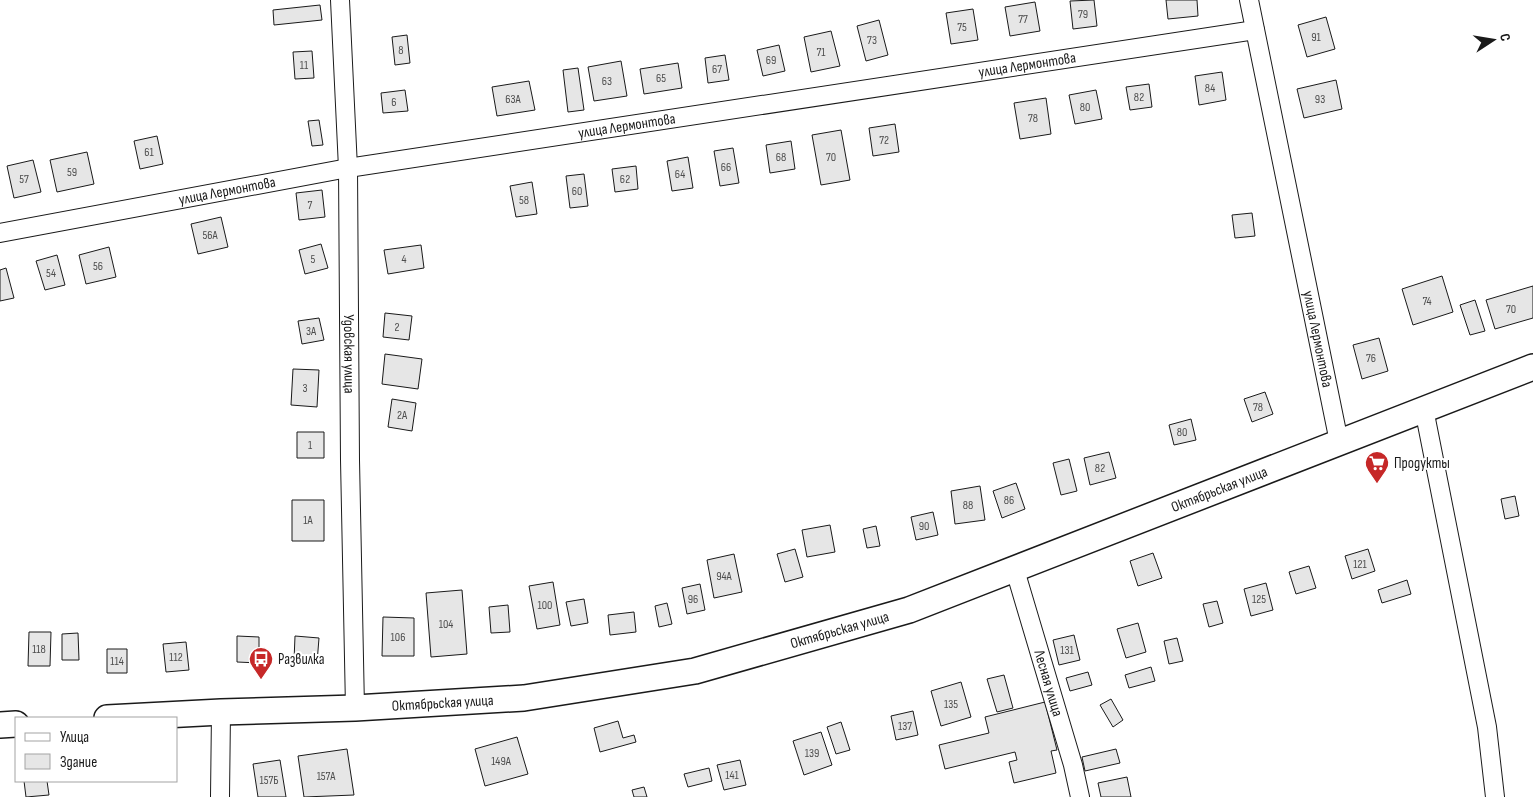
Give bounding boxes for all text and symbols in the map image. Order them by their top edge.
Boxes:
house number: 79 [1078,7,1088,22]
house number: 77 [1018,12,1028,27]
north arrow [1468,15,1518,65]
house number: 75 [957,20,967,35]
house number: 91 [1311,30,1322,45]
text: С [1496,32,1514,43]
house number: 73 [867,33,877,48]
house number: 8 [398,43,404,58]
house number: 71 [816,45,826,60]
street label: улица Лермонтова [977,48,1077,81]
house number: 69 [766,53,776,68]
house number: 11 [300,58,309,73]
house number: 67 [712,62,722,77]
house number: 65 [656,71,666,86]
house number: 63 [602,74,612,89]
house number: 84 [1205,81,1215,96]
house number: 82 [1134,90,1144,105]
house number: 63А [505,92,522,107]
house number: 93 [1315,92,1325,107]
house number: 6 [391,95,397,110]
house number: 80 [1080,100,1090,115]
street label: улица Лермонтова [577,109,677,142]
house number: 78 [1028,111,1038,126]
house number: 72 [879,133,889,148]
house number: 61 [144,145,155,160]
house number: 68 [776,150,786,165]
house number: 70 [826,150,836,165]
house number: 66 [721,160,731,175]
house number: 59 [67,165,77,180]
house number: 64 [675,167,685,182]
house number: 57 [19,172,29,187]
street label: улица Лермонтова [177,172,277,209]
house number: 62 [620,172,630,187]
house number: 60 [572,184,582,199]
house number: 58 [519,193,529,208]
house number: 7 [308,198,313,213]
house number: 56А [202,228,218,243]
house number: 5 [311,252,316,267]
house number: 4 [401,252,407,267]
house number: 56 [93,259,103,274]
house number: 54 [46,266,56,281]
street label: улица Лермонтова [1299,289,1337,389]
house number: 74 [1422,294,1432,309]
house number: 70 [1506,302,1516,317]
street label: Удовская улица [340,314,359,394]
house number: 2 [395,320,400,335]
house number: 3А [306,324,317,339]
house number: 76 [1366,351,1376,366]
house number: 3 [302,381,308,396]
house number: 78 [1253,400,1263,415]
house number: 2А [397,408,408,423]
house number: 80 [1177,425,1187,440]
house number: 1 [308,438,313,453]
supermarket icon: Продукты [1364,450,1390,484]
place label: Продукты [1394,454,1450,473]
house number: 82 [1095,461,1105,476]
street label: Октябрьская улица [1168,462,1270,517]
house number: 86 [1004,493,1014,508]
house number: 88 [963,498,973,513]
house number: 1А [303,513,314,528]
house number: 90 [919,519,929,534]
house number: 121 [1353,557,1368,572]
house number: 94А [716,569,733,584]
house number: 96 [688,592,698,607]
house number: 125 [1252,592,1266,607]
house number: 100 [538,598,552,613]
street label: Октябрьская улица [788,607,891,653]
house number: 104 [439,617,453,632]
house number: 106 [391,630,405,645]
house number: 118 [32,642,46,657]
house number: 131 [1060,643,1075,658]
bus stop icon: Развилка [248,646,274,680]
street label: Лесная улица [1030,647,1068,719]
house number: 112 [169,650,183,665]
place label: Развилка [278,650,325,669]
house number: 114 [110,654,124,669]
street label: Октябрьская улица [391,690,494,715]
house number: 135 [944,697,958,712]
legend [15,717,178,782]
house number: 137 [898,719,912,734]
text: Улица [60,728,89,747]
house number: 139 [805,746,819,761]
text: Здание [60,753,97,772]
house number: 149А [491,754,512,769]
house number: 141 [725,768,740,783]
house number: 157А [317,769,336,784]
house number: 157Б [259,773,279,788]

